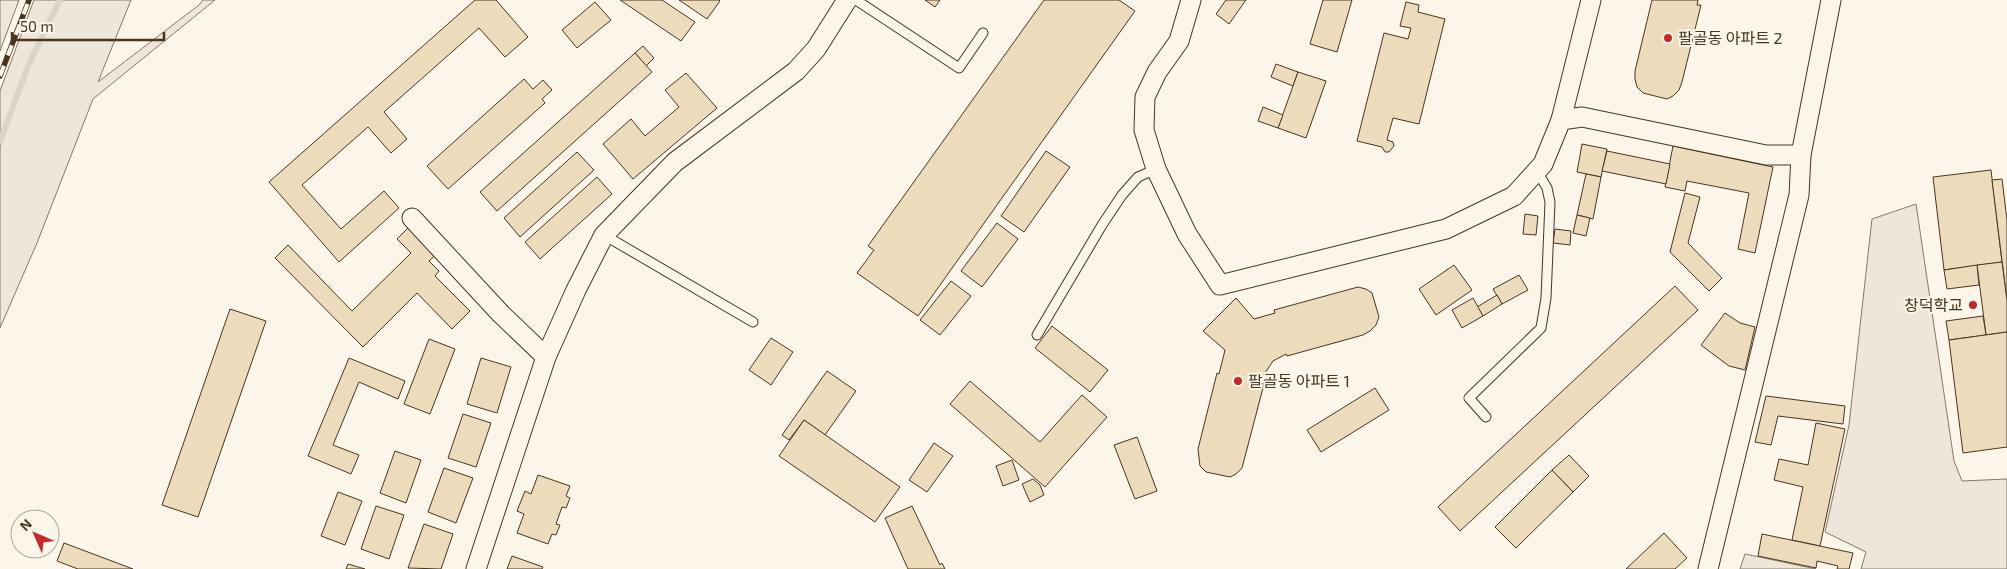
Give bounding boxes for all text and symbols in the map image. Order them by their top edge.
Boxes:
scale bar [12,10,165,42]
text: 50 m [20,17,54,35]
place label: 팔골동 아파트 2 [1678,28,1782,47]
marker: 팔골동 아파트 2 [1662,32,1674,44]
place label: 창덕학교 [1904,295,1963,314]
marker: 창덕학교 [1967,299,1979,311]
place label: 팔골동 아파트 1 [1248,371,1350,390]
marker: 팔골동 아파트 1 [1232,375,1244,387]
north arrow [10,509,60,559]
text: N [16,515,35,534]

